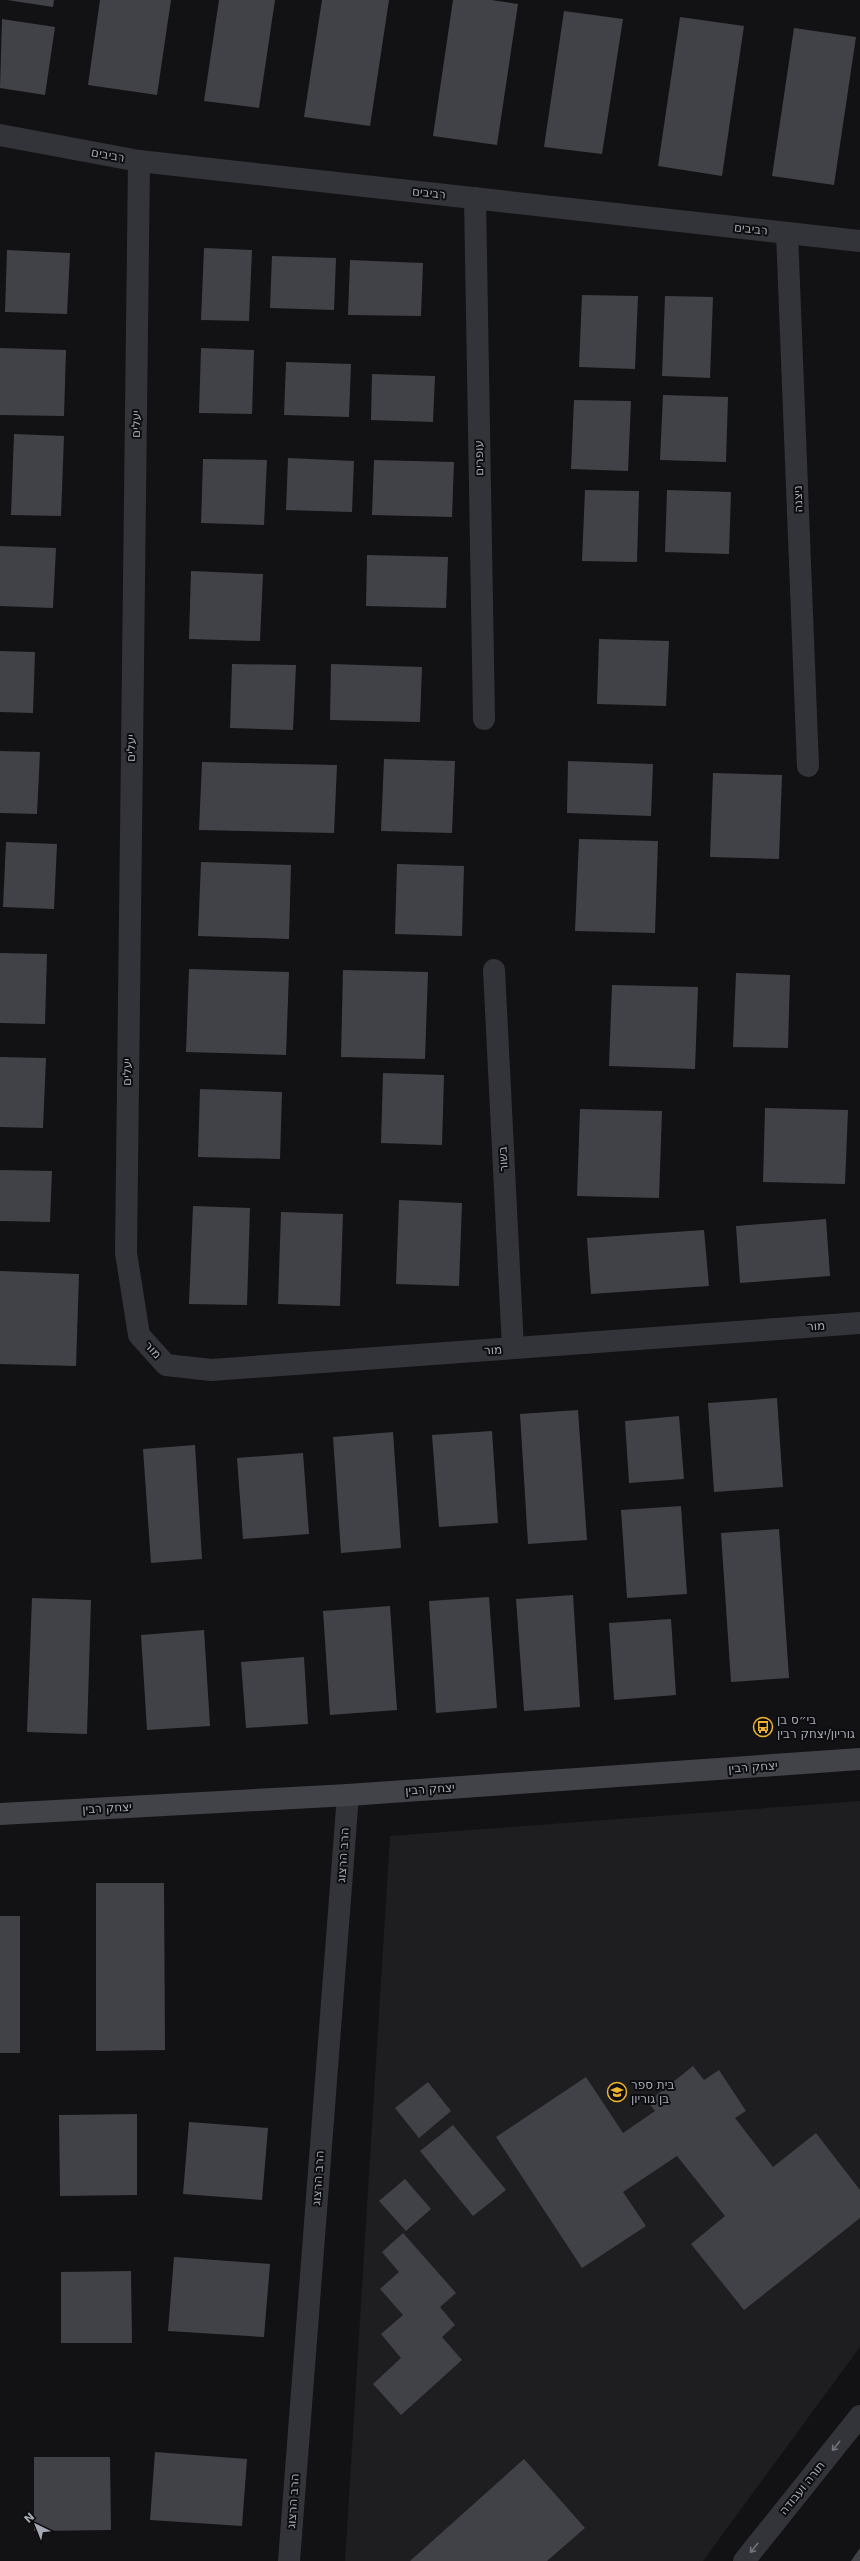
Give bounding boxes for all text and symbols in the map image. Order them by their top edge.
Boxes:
street label: רביבים [90,145,126,165]
street label: רביבים [411,184,447,202]
street label: רביבים [733,220,769,238]
street label: יעלים [129,410,143,438]
street label: עופרים [472,440,486,476]
street label: ניצנה [791,485,805,513]
street label: יעלים [124,734,138,762]
street label: יעלים [120,1058,134,1086]
street label: בשור [495,1146,511,1172]
street label: מור [806,1318,826,1334]
street label: מור [142,1339,164,1361]
street label: מור [483,1342,503,1358]
place label: בי״ס בן גוריון/יצחק רבין [777,1713,855,1741]
bus stop icon: בי״ס בן גוריון/יצחק רבין [752,1716,774,1738]
street label: יצחק רבין [728,1758,778,1776]
street label: יצחק רבין [405,1780,455,1798]
street label: יצחק רבין [82,1800,132,1816]
street label: הרב הרצוג [334,1827,352,1883]
place label: בית ספר בן גוריון [631,2078,674,2106]
school or university icon: בית ספר בן גוריון [606,2081,628,2103]
street label: הרב הרצוג [309,2150,327,2206]
one-way arrow [831,2441,840,2452]
street label: תורה ועבודה [776,2458,828,2518]
street label: הרב הרצוג [284,2473,302,2529]
north arrow [16,2505,56,2545]
text: N [22,2510,37,2526]
one-way arrow [750,2542,759,2553]

